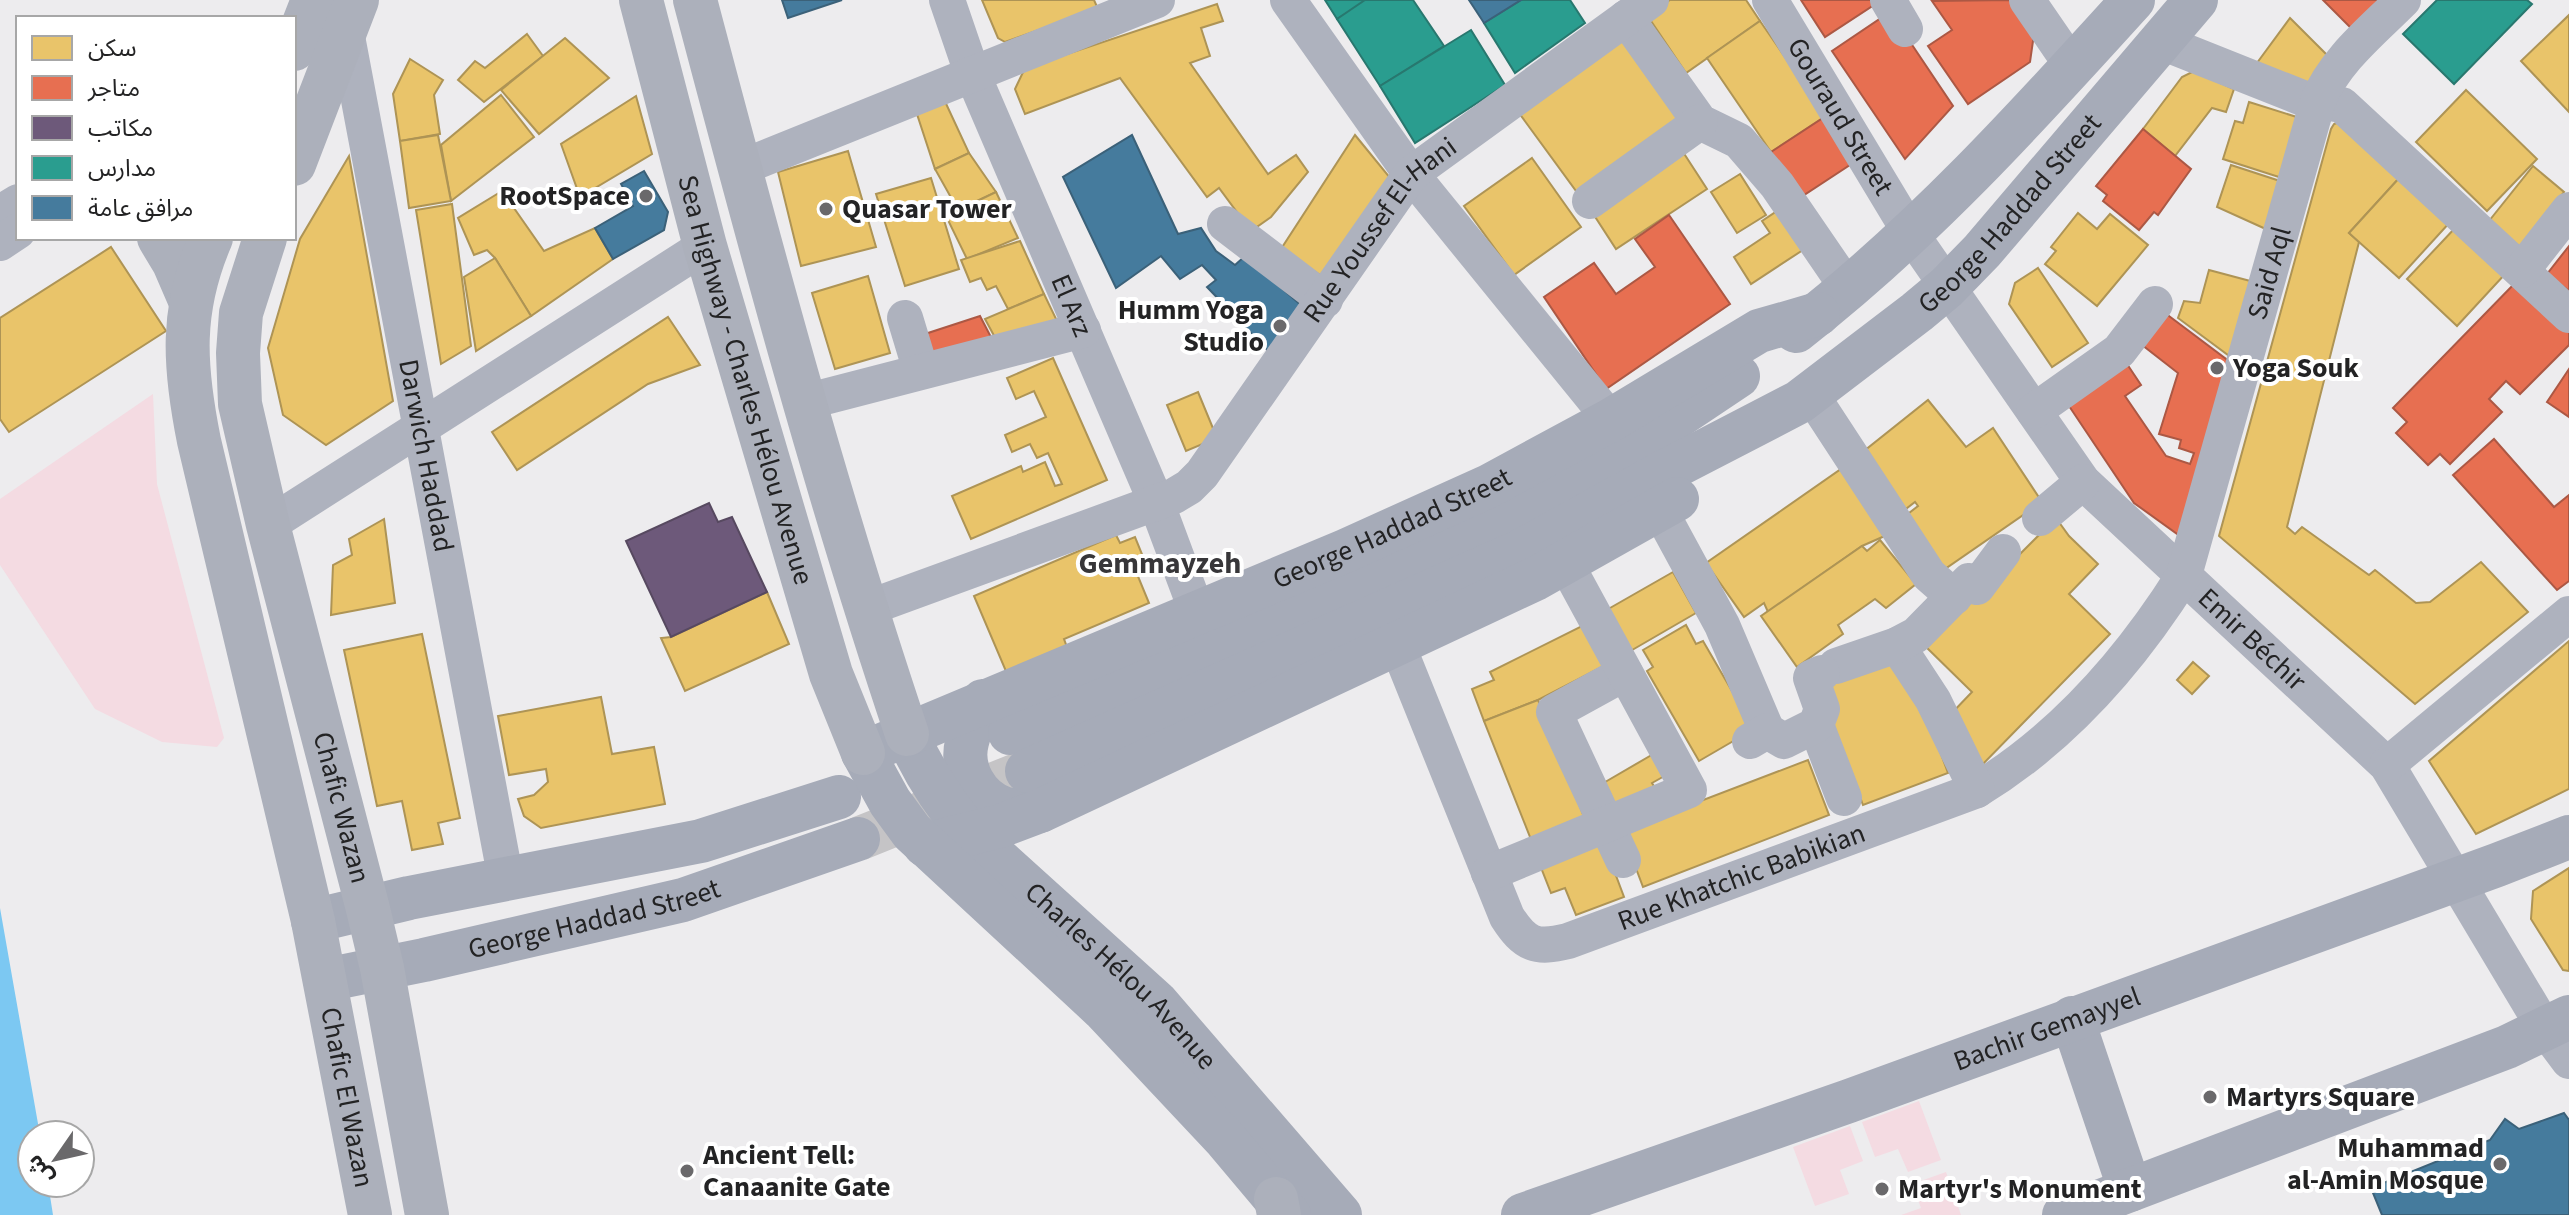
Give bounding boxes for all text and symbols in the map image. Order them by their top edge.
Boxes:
legend [16,16,296,240]
street label: Gouraud Street [1777,30,1903,203]
text: سكن [88,31,137,66]
text: متاجر [87,71,140,106]
street label: George Haddad Street [1909,104,2111,323]
text: مكاتب [88,111,153,146]
street label: Rue Youssef El-Hani [1293,127,1465,331]
text: مدارس [88,151,156,186]
street label: Sea Highway - Charles Hélou Avenue [667,171,824,590]
place label: RootSpace [499,176,630,216]
marker: RootSpace [637,187,655,205]
place label: Quasar Tower [842,189,1012,229]
text: مرافق عامة [88,191,193,226]
marker: Quasar Tower [817,200,835,218]
street label: Said Aql [2237,222,2302,324]
street label: El Arz [1041,268,1103,343]
place label: Humm Yoga Studio [1118,290,1264,362]
marker: Humm Yoga Studio [1271,317,1289,335]
place label: Yoga Souk [2232,348,2359,388]
street label: Darwich Haddad [388,356,464,555]
marker: Yoga Souk [2208,359,2226,377]
street label: George Haddad Street [1266,457,1519,599]
district label: Gemmayzeh [1079,542,1241,585]
street label: Emir Béchir [2189,579,2315,700]
street label: Chafic Wazan [303,727,380,888]
street label: Rue Khatchic Babikian [1612,813,1871,941]
street label: George Haddad Street [464,868,726,969]
street label: Charles Hélou Avenue [1016,873,1226,1079]
street label: Bachir Gemayyel [1948,977,2146,1081]
street label: Chafic El Wazan [310,1004,384,1191]
place label: Martyrs Square [2226,1077,2415,1117]
marker: Martyrs Square [2201,1088,2219,1106]
north arrow [16,1119,96,1199]
place label: Muhammad al-Amin Mosque [2287,1128,2484,1200]
place label: Ancient Tell: Canaanite Gate [702,1135,890,1207]
text: ش [19,1148,62,1191]
marker: Muhammad al-Amin Mosque [2491,1155,2509,1173]
marker: Ancient Tell: Canaanite Gate [678,1162,696,1180]
place label: Martyr's Monument [1898,1169,2142,1209]
marker: Martyr's Monument [1873,1180,1891,1198]

